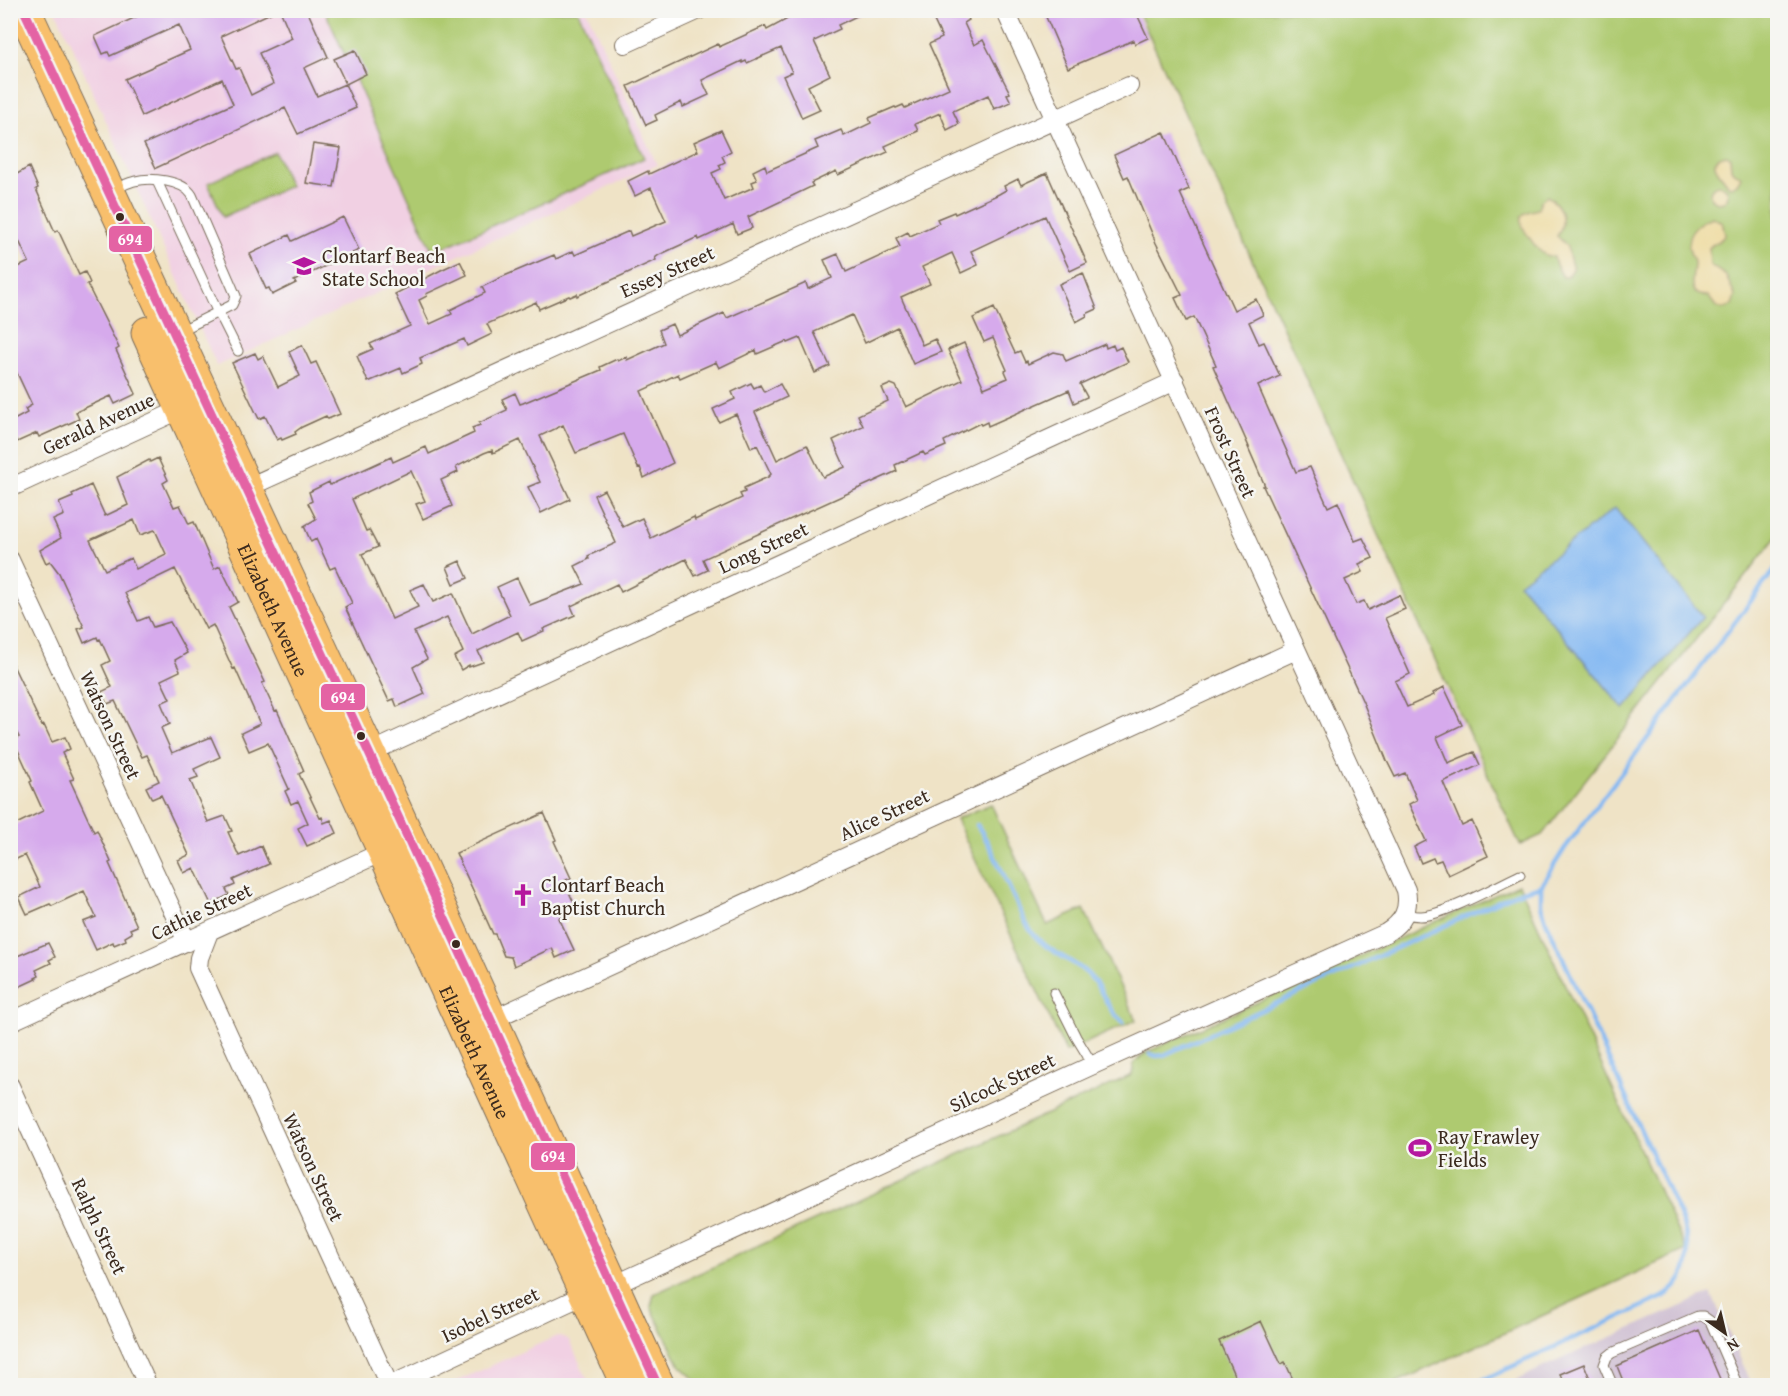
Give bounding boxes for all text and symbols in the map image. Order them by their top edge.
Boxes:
unlabelled marker [114,211,126,223]
line badge: 694 [108,225,153,253]
text: 694 [118,227,142,251]
street label: Essey Street [615,237,719,305]
place label: Clontarf Beach State School [322,241,445,293]
school or university icon: Clontarf Beach State School [291,253,317,279]
street label: Gerald Avenue [37,384,159,462]
street label: Frost Street [1198,401,1264,503]
street label: Long Street [713,514,813,580]
street label: Elizabeth Avenue [231,538,317,681]
street label: Watson Street [73,666,149,784]
line badge: 694 [320,683,366,711]
text: 694 [331,685,355,709]
unlabelled marker [355,730,367,742]
street label: Alice Street [834,780,934,848]
place label: Clontarf Beach Baptist Church [541,870,665,922]
street label: Cathie Street [146,875,256,947]
church icon: Clontarf Beach Baptist Church [510,882,536,908]
unlabelled marker [450,938,462,950]
street label: Elizabeth Avenue [433,981,519,1123]
street label: Silcock Street [944,1045,1060,1119]
street label: Watson Street [276,1108,352,1226]
place label: Ray Frawley Fields [1438,1122,1539,1174]
sports icon: Ray Frawley Fields [1407,1135,1433,1161]
line badge: 694 [530,1142,576,1171]
text: 694 [541,1144,565,1168]
street label: Ralph Street [65,1173,135,1279]
street label: Isobel Street [436,1279,544,1349]
north arrow [1695,1303,1755,1363]
text: N [1722,1332,1745,1359]

